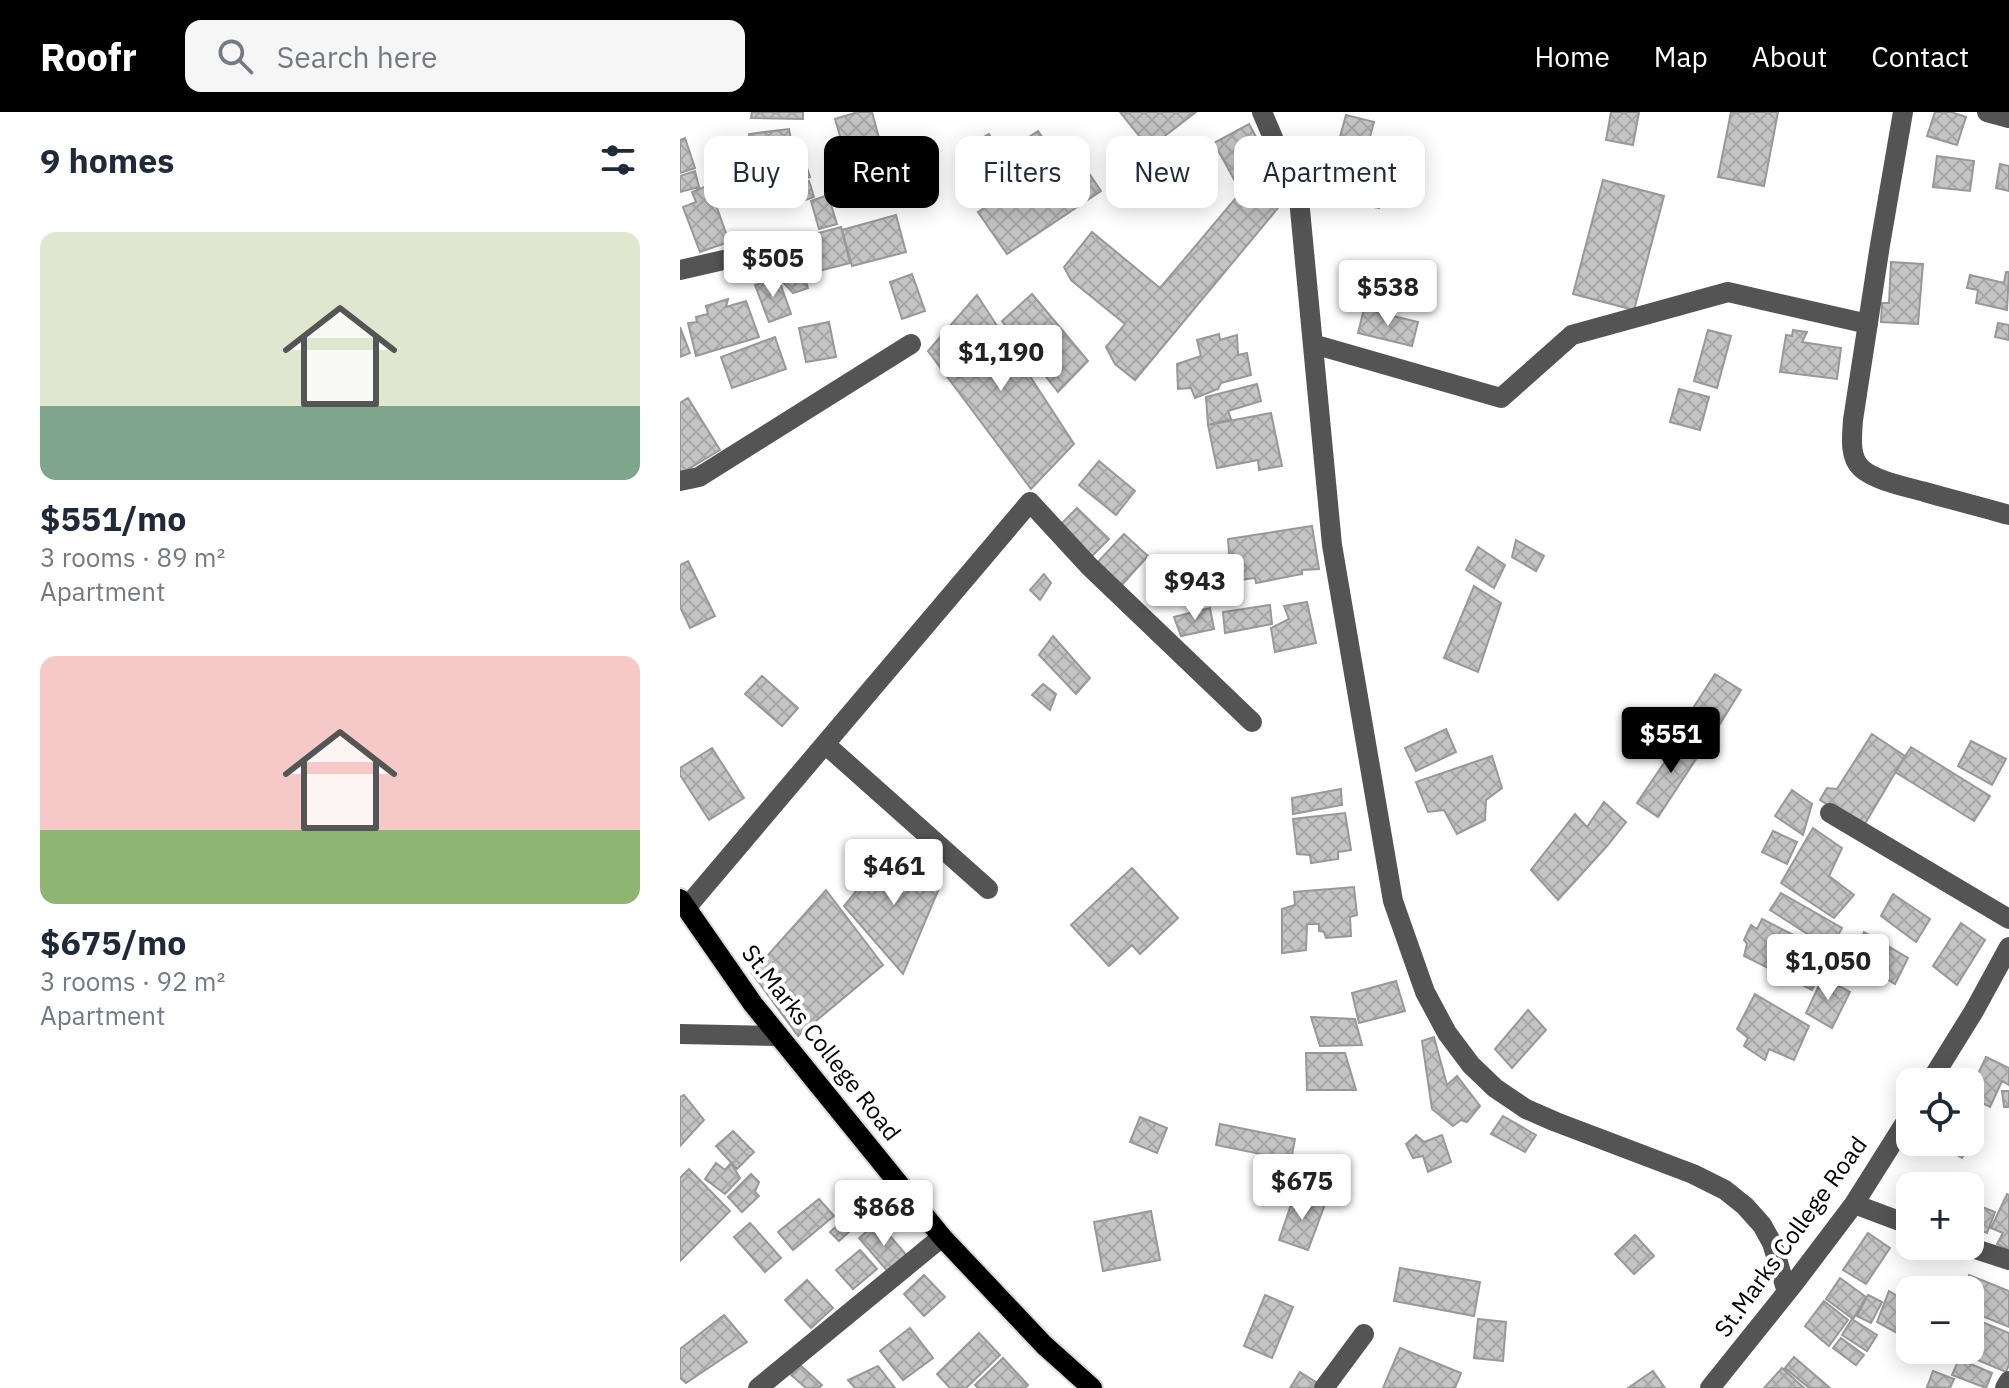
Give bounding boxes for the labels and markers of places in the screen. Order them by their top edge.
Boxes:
pin: $505 [726,231,820,299]
pin: $538 [1341,260,1435,328]
pin: $1,190 [936,325,1066,393]
pin: $943 [1148,554,1242,622]
pin: $551 [1624,707,1718,775]
pin: $461 [847,839,941,907]
pin: $1,050 [1763,934,1893,1002]
pin: $675 [1255,1154,1349,1222]
pin: $868 [837,1180,931,1248]

